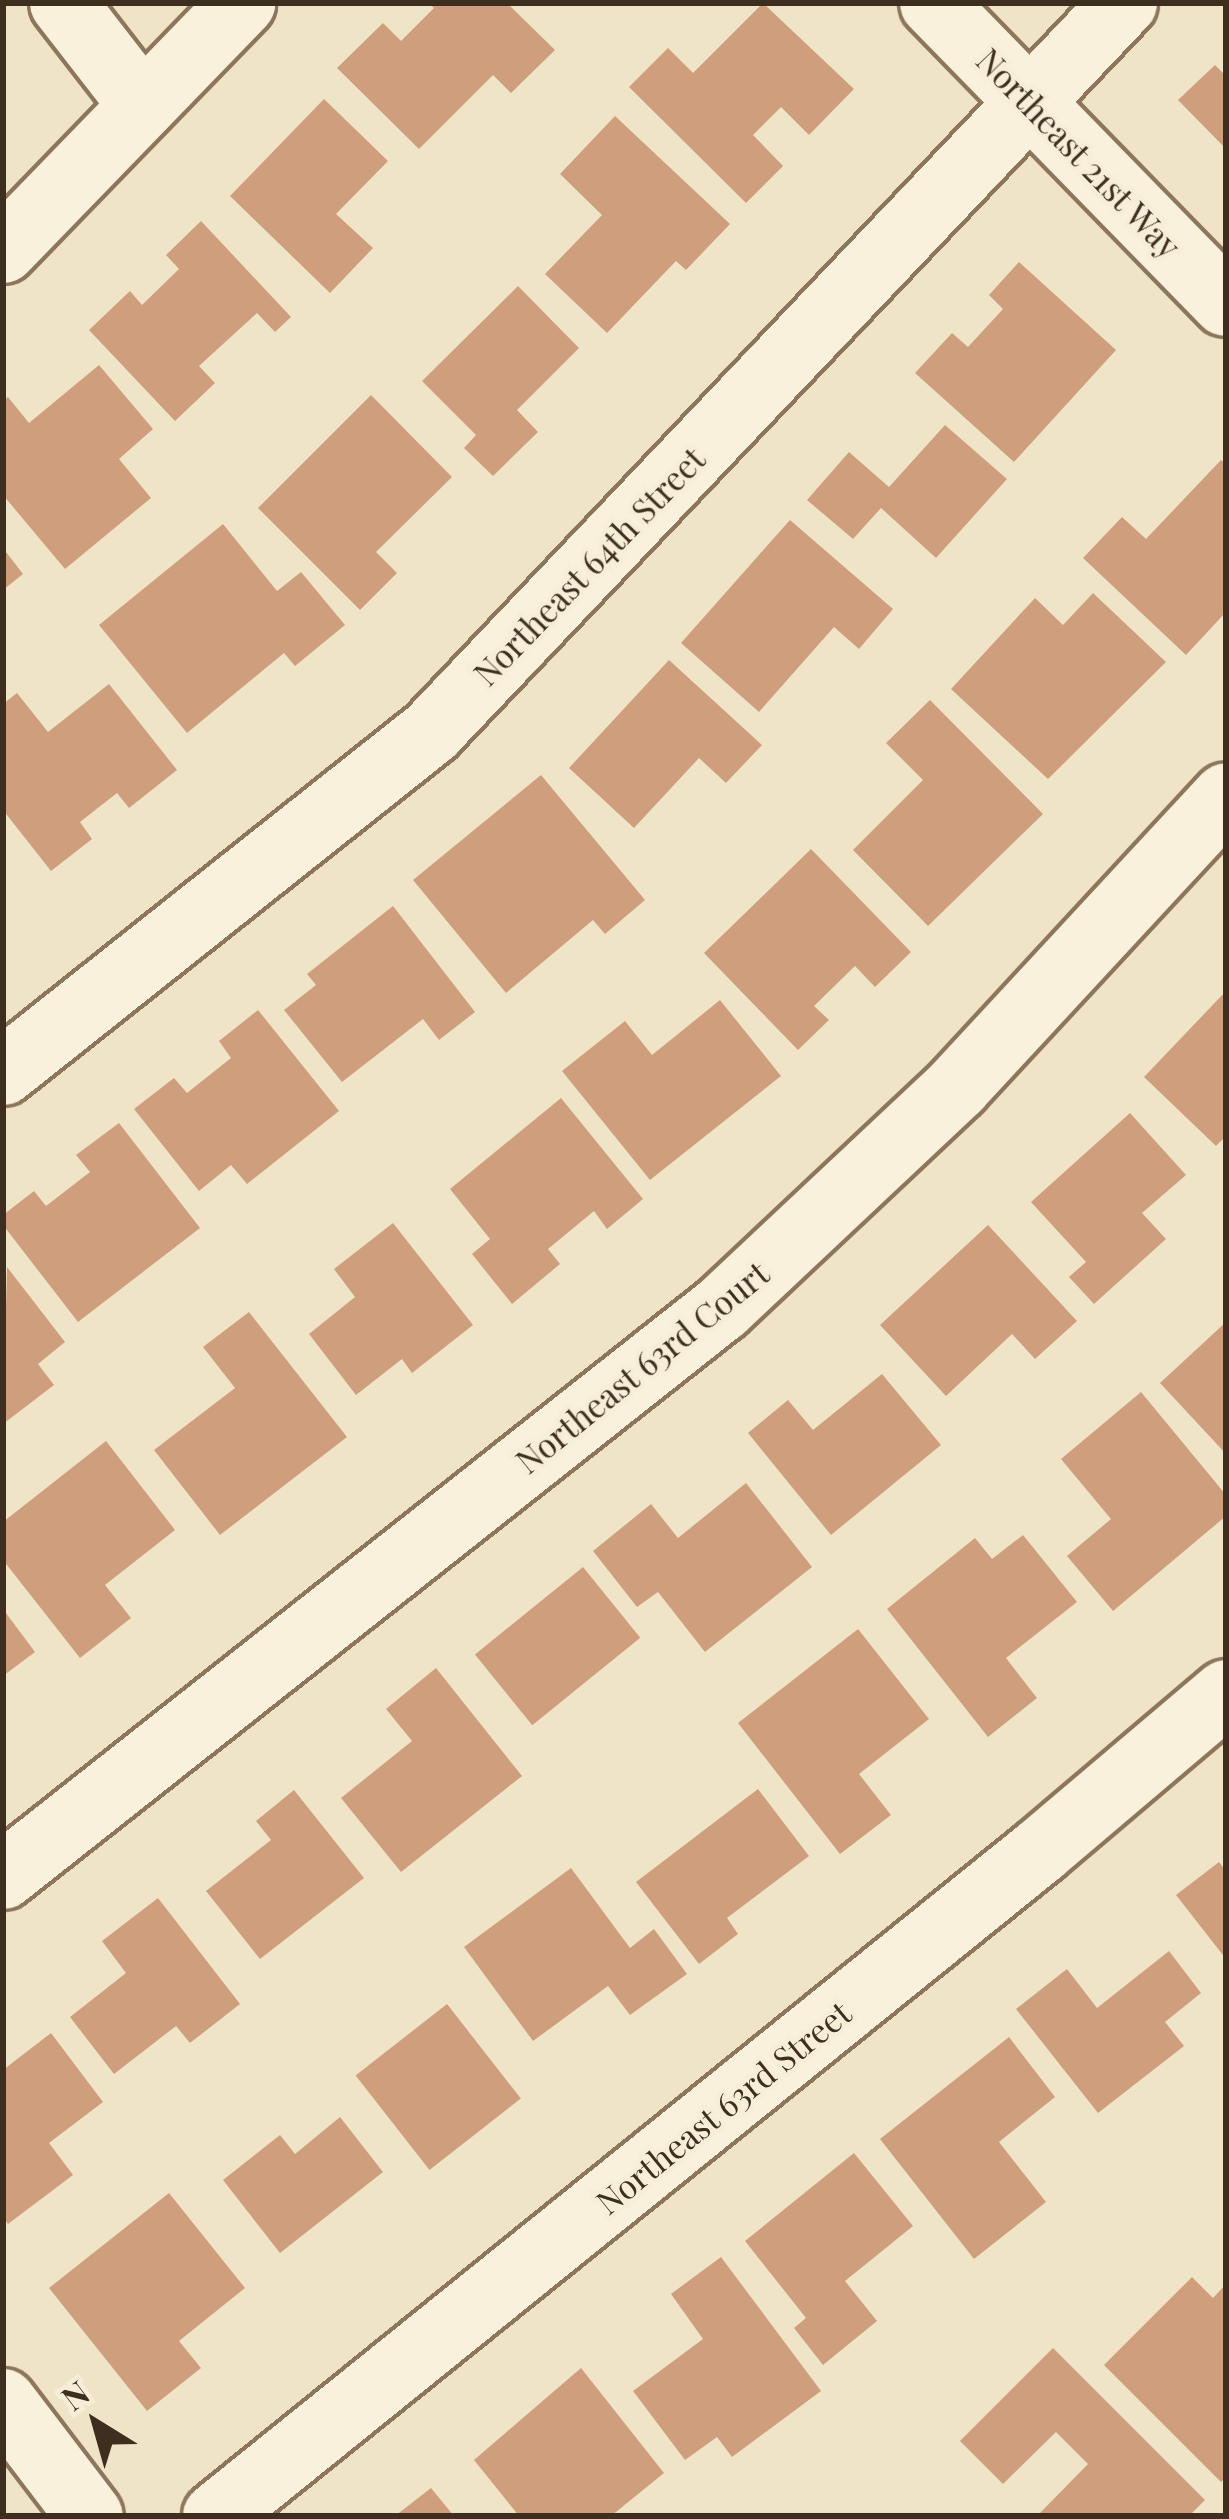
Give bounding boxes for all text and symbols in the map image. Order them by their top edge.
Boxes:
street label: Northeast 21st Way [968,39,1190,267]
street label: Northeast 64th Street [465,439,713,693]
street label: Northeast 63rd Court [508,1253,776,1481]
street label: Northeast 63rd Street [588,1992,858,2222]
north arrow [36,2363,156,2483]
text: N [52,2370,97,2419]

